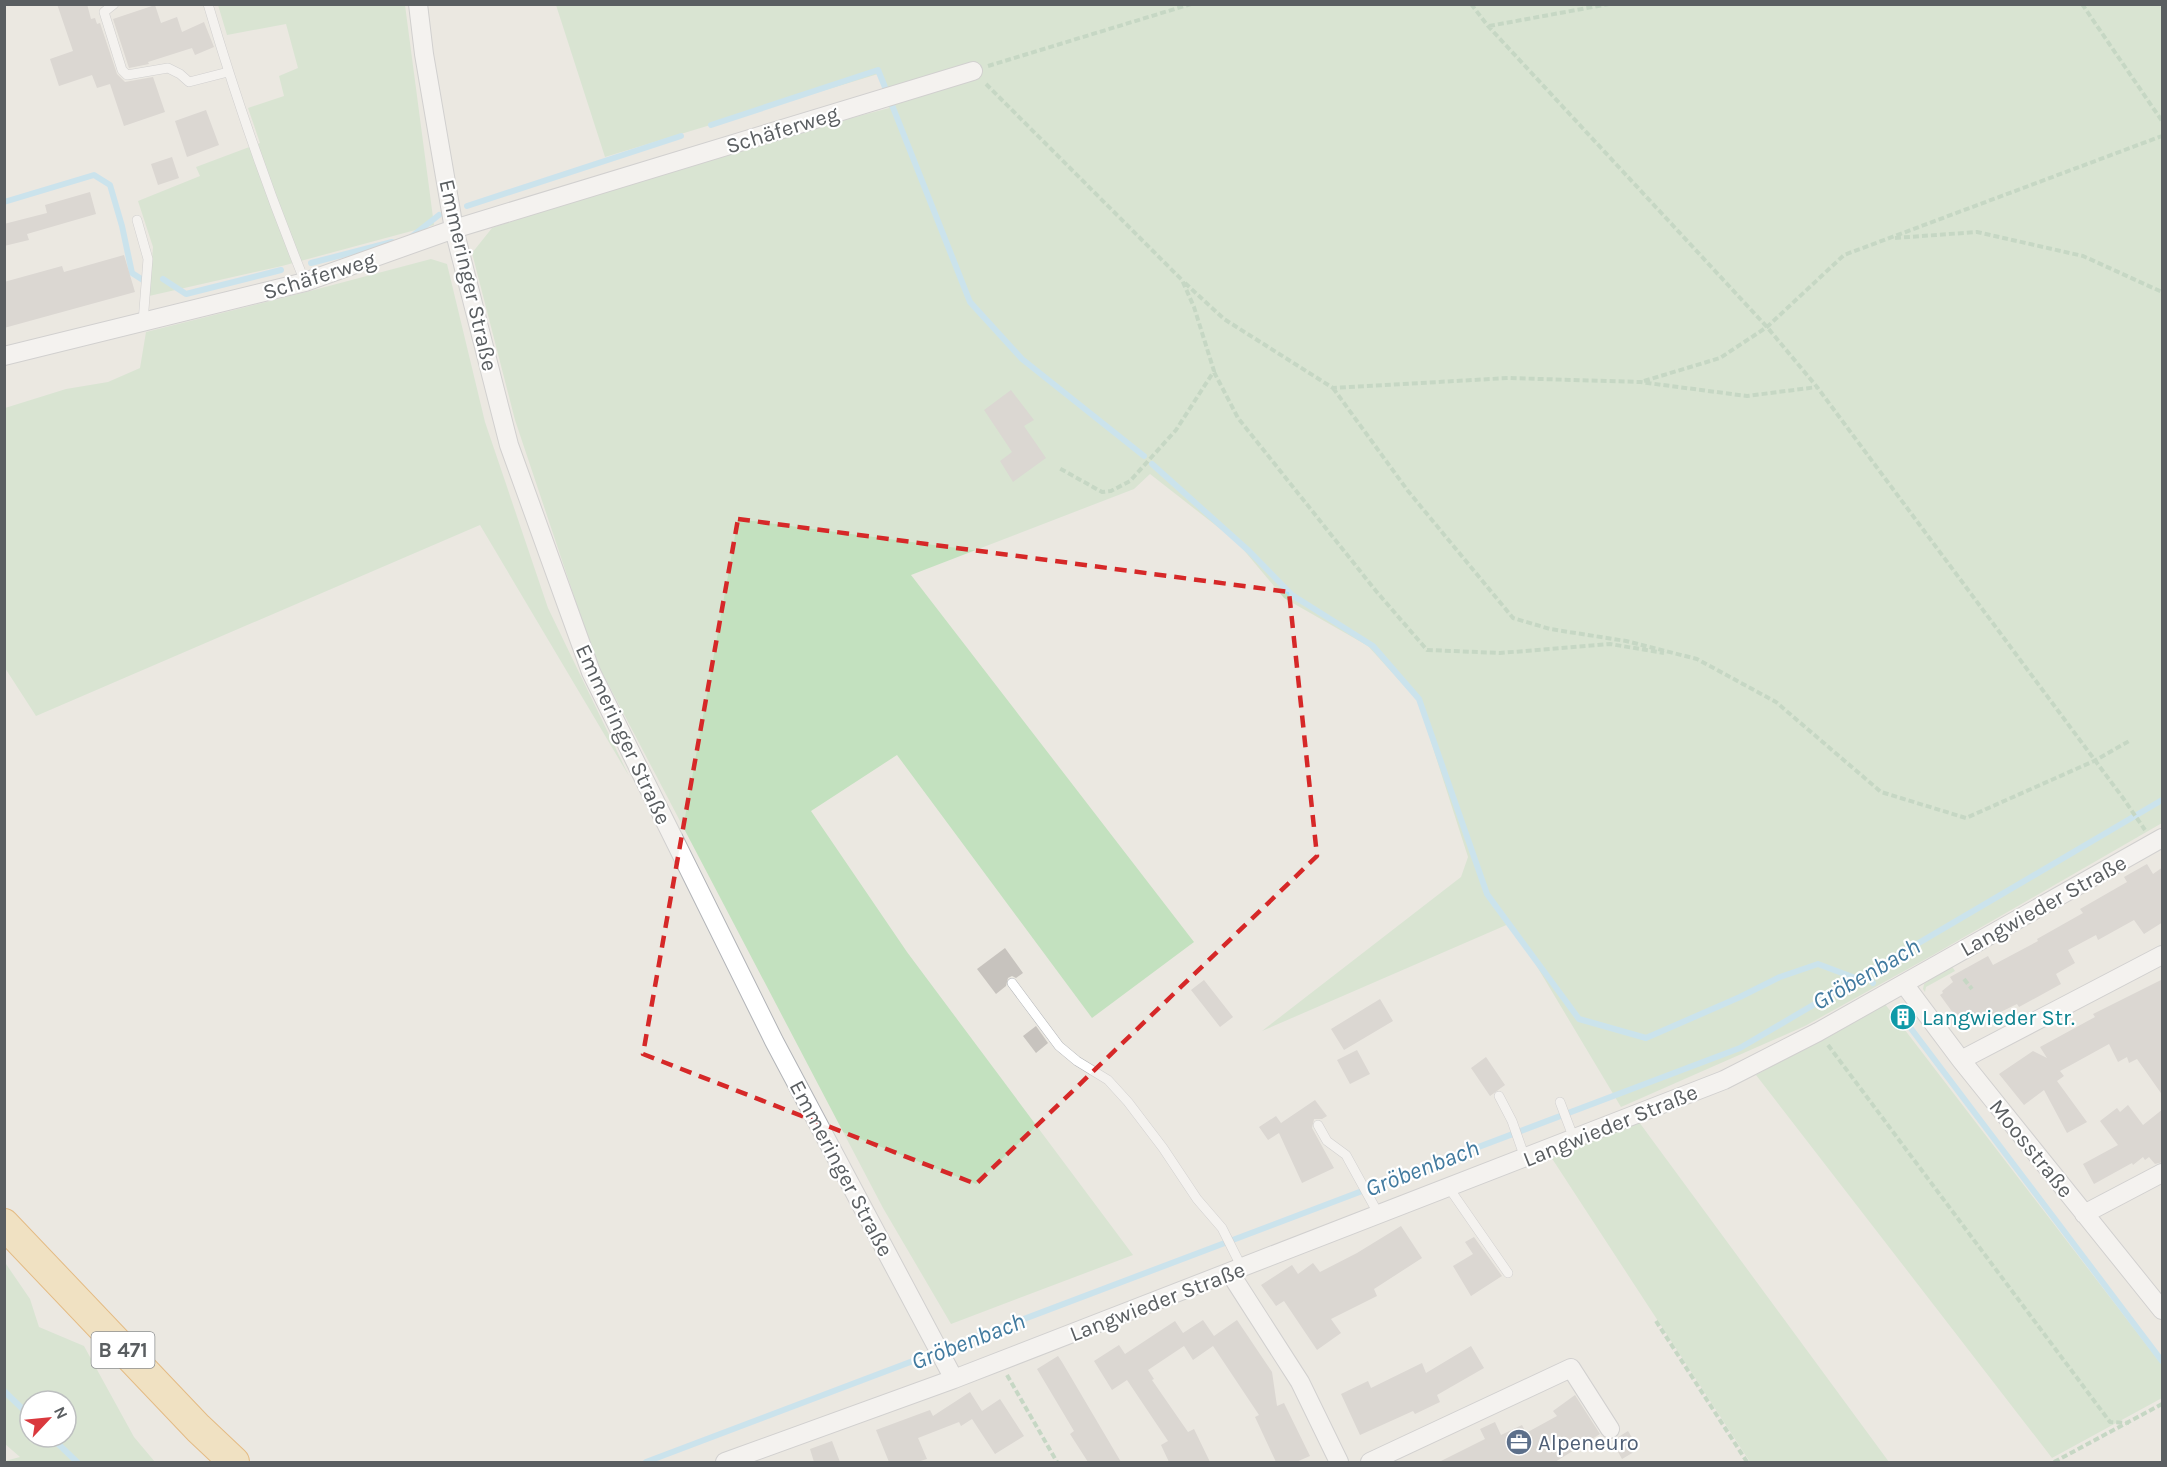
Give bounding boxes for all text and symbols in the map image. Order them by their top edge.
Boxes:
street label: Schäferweg [723,100,842,159]
street label: Emmeringer Straße [433,177,503,374]
street label: Schäferweg [260,246,379,305]
street label: Emmeringer Straße [570,640,676,829]
street label: Langwieder Straße [1956,849,2131,962]
water label: Gröbenbach [1807,932,1925,1016]
building icon: Langwieder Str. [1888,1002,1918,1032]
place label: Langwieder Str. [1922,1005,2075,1031]
street label: Emmeringer Straße [784,1076,899,1261]
street label: Langwieder Straße [1519,1079,1701,1173]
street label: Moosstraße [1984,1094,2079,1203]
water label: Gröbenbach [1361,1134,1483,1202]
street label: Langwieder Straße [1066,1256,1249,1347]
water label: Gröbenbach [907,1307,1029,1375]
road number: B 471 [92,1332,154,1368]
north arrow [18,1389,78,1449]
text: N [50,1403,72,1422]
office icon: Alpeneuro [1504,1427,1534,1457]
place label: Alpeneuro [1538,1430,1639,1456]

